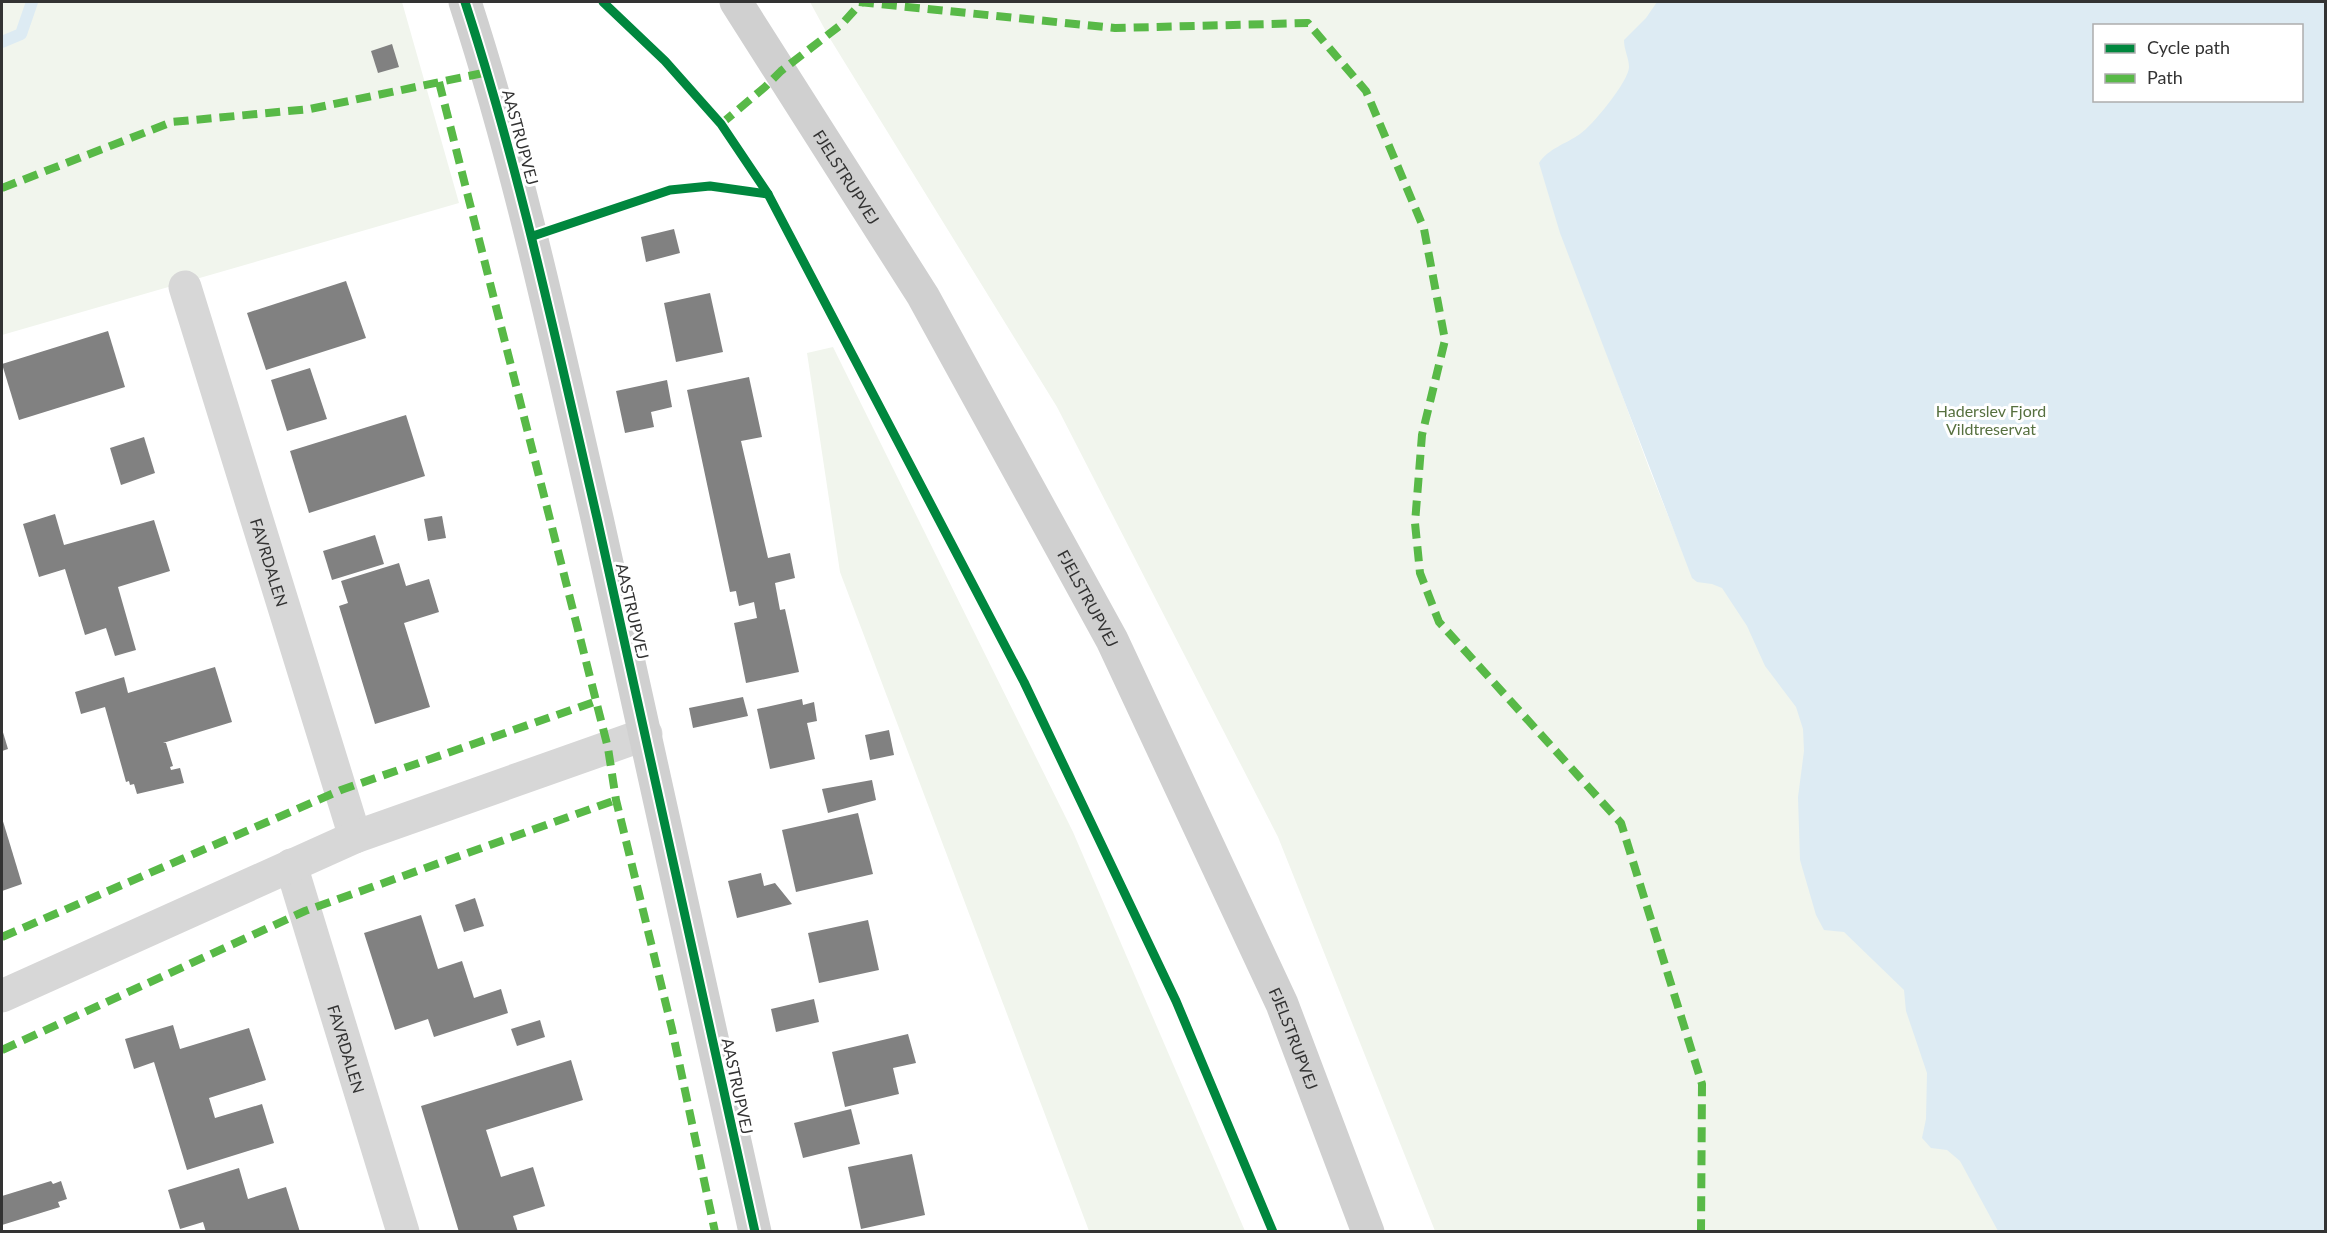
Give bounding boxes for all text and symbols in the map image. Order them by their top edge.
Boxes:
legend [2093,24,2303,102]
text: Cycle path [2147,36,2230,58]
text: Path [2147,66,2183,88]
street label: AASTRUPVEJ [499,87,543,187]
street label: FJELSTRUPVEJ [810,126,884,227]
park label: Haderslev Fjord Vildtreservat [1936,401,2046,438]
street label: FAVRDALEN [247,516,293,609]
street label: FJELSTRUPVEJ [1055,546,1123,650]
street label: AASTRUPVEJ [613,561,653,661]
street label: FJELSTRUPVEJ [1266,984,1323,1092]
street label: FAVRDALEN [325,1002,369,1095]
street label: AASTRUPVEJ [719,1036,757,1136]

